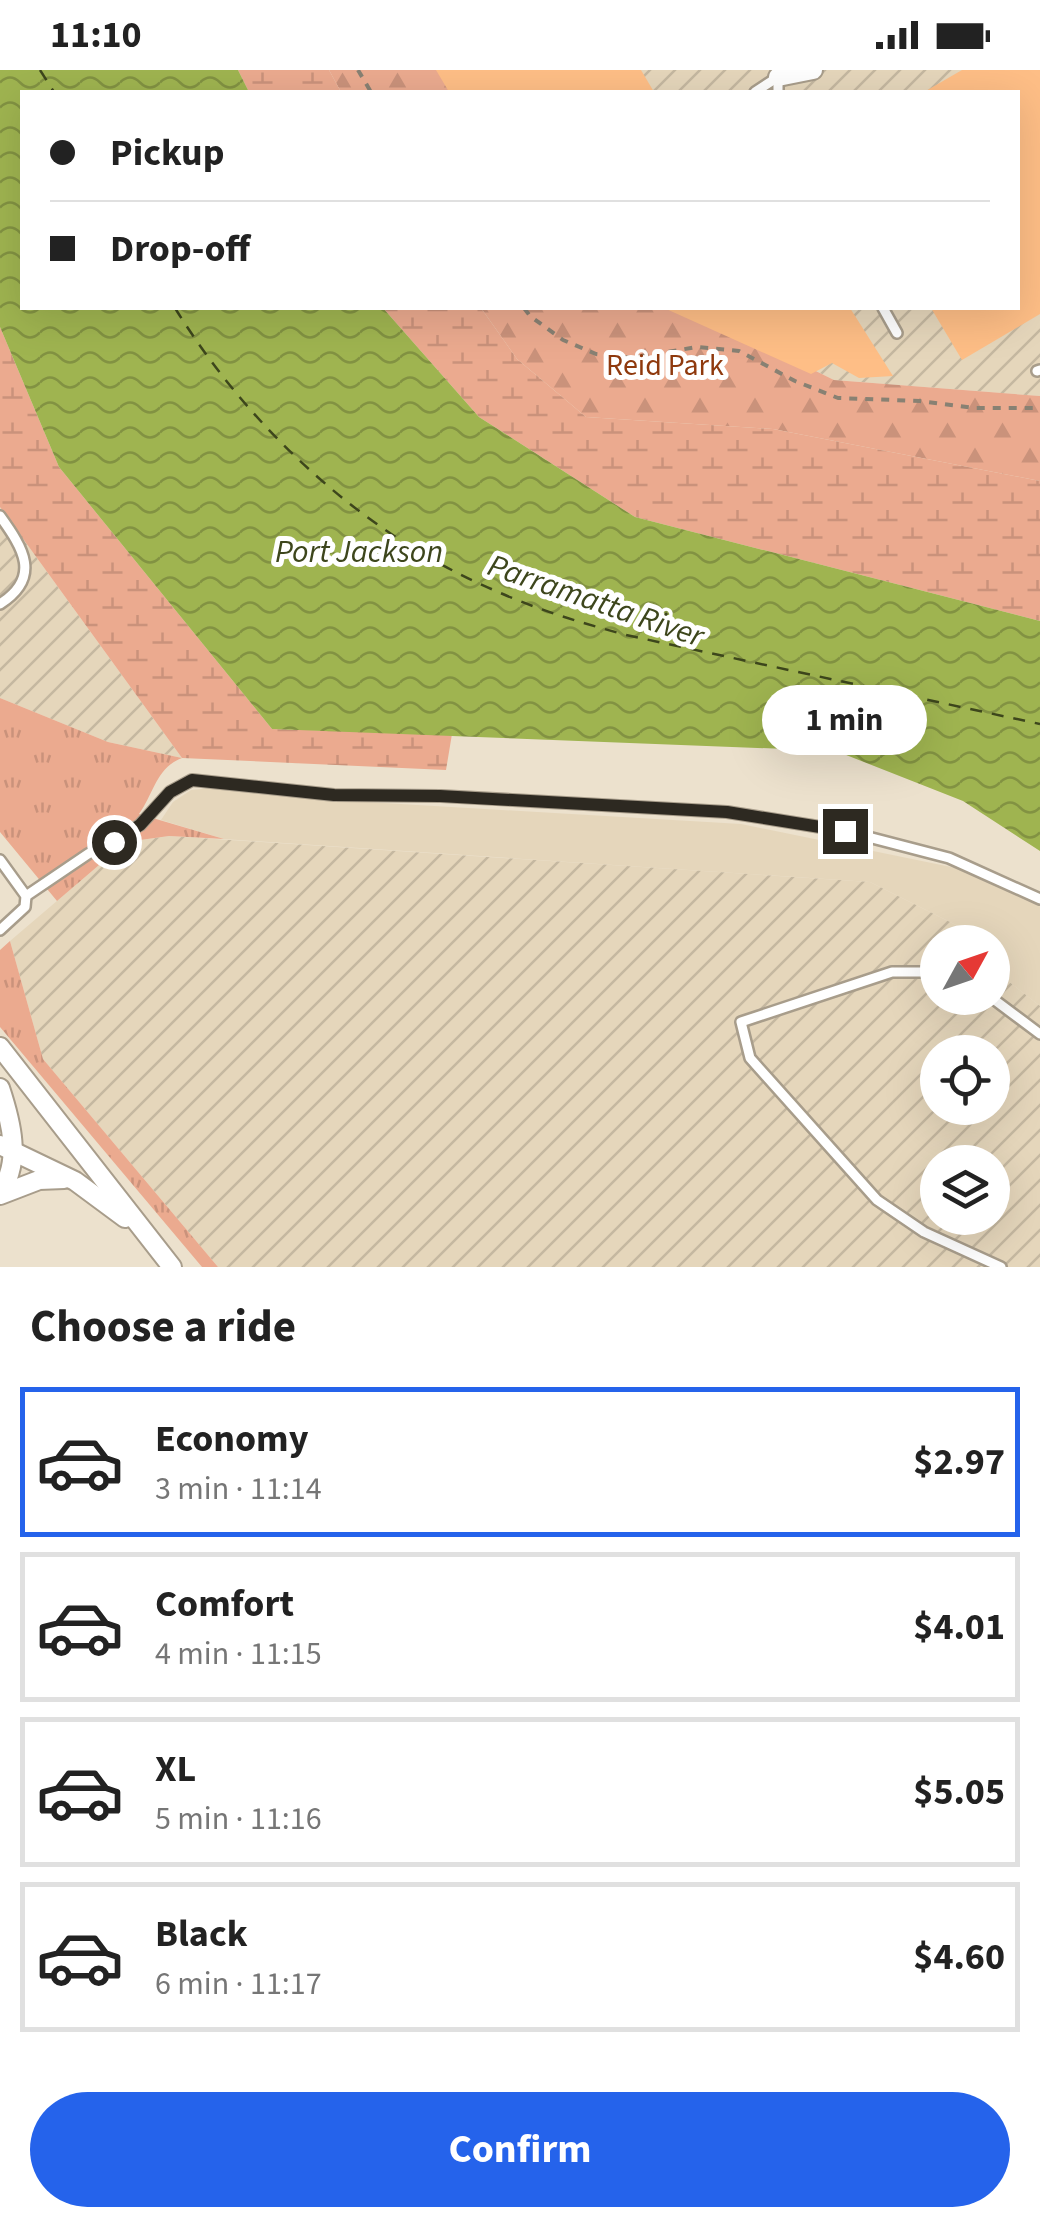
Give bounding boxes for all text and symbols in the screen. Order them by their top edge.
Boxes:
text: 11:10 [50,8,142,62]
text: Pickup [110,126,224,180]
text: Drop-off [110,222,250,276]
park label: Reid Park [606,344,724,387]
water label: Port Jackson [275,529,443,575]
water label: Parramatta River [482,542,712,660]
callout: 1 min [762,686,928,756]
text: 1 min [806,697,883,743]
route end [823,809,868,854]
route start [92,820,137,865]
north arrow [920,925,1010,1015]
map controls [920,925,1010,1235]
button: locate [920,1035,1010,1125]
button: layers [920,1145,1010,1235]
text: Choose a ride [30,1295,296,1359]
text: Economy [155,1412,308,1466]
icon: car [35,1417,125,1507]
text: $2.97 [913,1435,1005,1489]
text: 3 min · 11:14 [155,1466,322,1512]
text: Comfort [155,1577,294,1631]
icon: car [35,1582,125,1672]
text: $4.01 [913,1600,1005,1654]
text: 4 min · 11:15 [155,1631,322,1677]
text: XL [155,1742,196,1796]
icon: car [35,1747,125,1837]
text: $5.05 [913,1765,1005,1819]
text: 5 min · 11:16 [155,1796,322,1842]
text: Black [155,1907,248,1961]
icon: car [35,1912,125,2002]
text: $4.60 [913,1930,1005,1984]
text: 6 min · 11:17 [155,1961,322,2007]
button: Confirm [30,2092,1010,2207]

